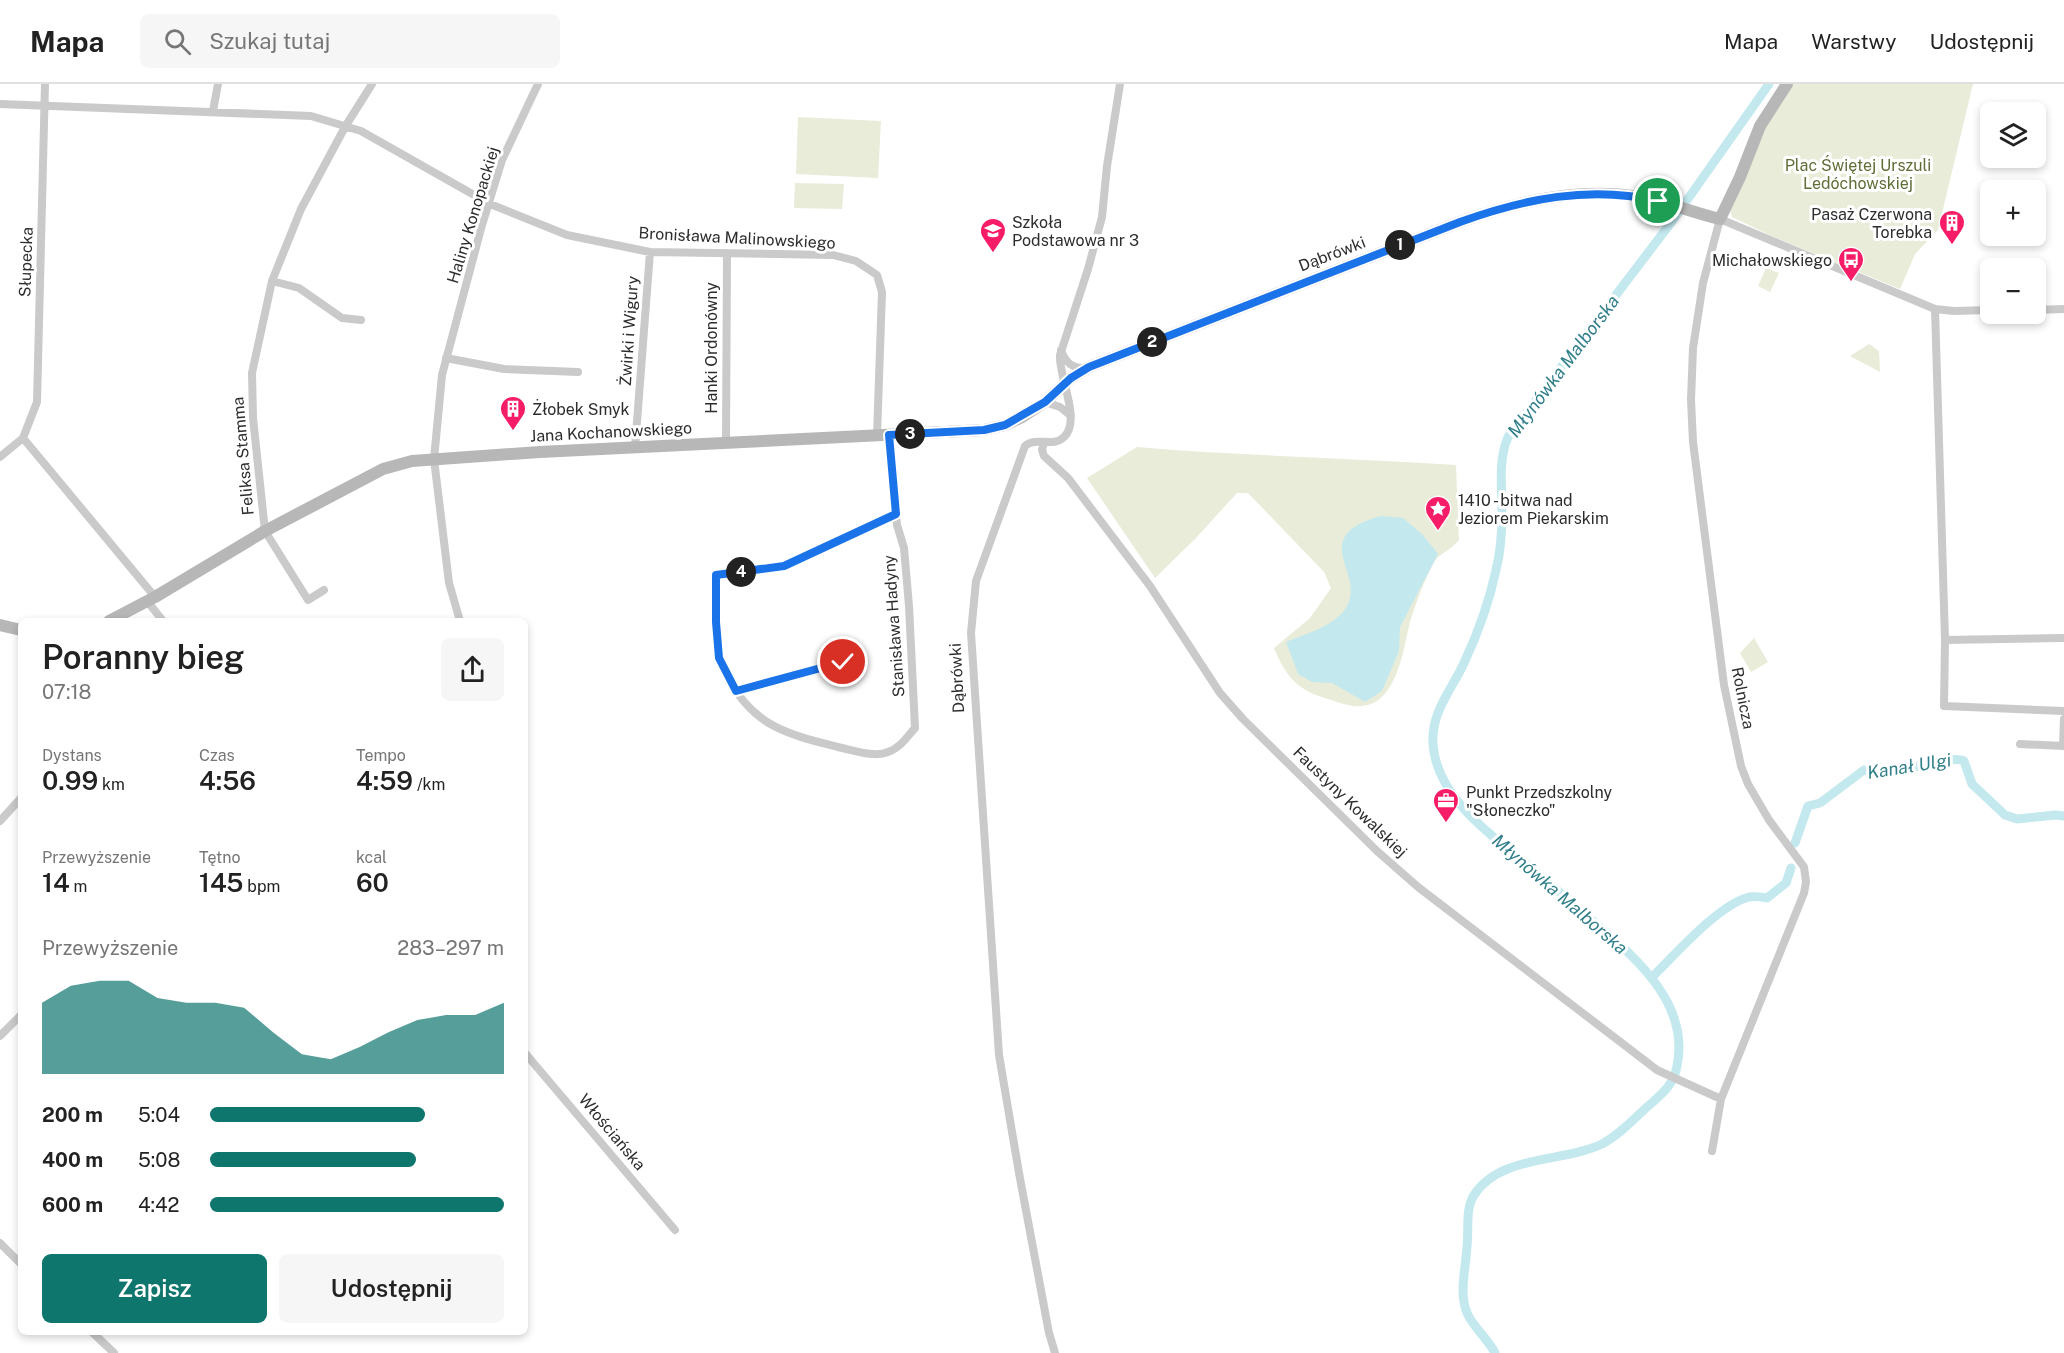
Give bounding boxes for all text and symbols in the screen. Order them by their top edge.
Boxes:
search box [140,14,560,68]
text: Mapa [30,25,104,58]
icon: search [161,25,194,58]
text: Szukaj tutaj [209,28,330,54]
text: Mapa [1724,29,1778,54]
text: Warstwy [1811,29,1896,54]
text: Udostępnij [1929,29,2034,54]
map controls [1980,102,2046,324]
button: layers [1980,102,2046,168]
street label: Haliny Konopackiej [443,144,503,286]
park label: Plac Świętej Urszuli Ledóchowskiej [1785,155,1931,193]
pin [1632,175,1683,226]
button: + [1980,180,2046,246]
icon: arrive [1641,184,1674,217]
place label: Pasaż Czerwona Torebka [1811,205,1932,242]
building icon: Pasaż Czerwona Torebka [1937,208,1967,246]
place label: Szkoła Podstawowa nr 3 [1012,213,1139,250]
school or university icon: Szkoła Podstawowa nr 3 [978,216,1008,254]
street label: Bronisława Malinowskiego [638,223,836,253]
street label: Słupecka [15,227,37,297]
pin: 1 [1385,230,1415,260]
street label: Dąbrówki [1296,233,1368,275]
text: 1 [1397,235,1403,254]
bus stop icon: Michałowskiego [1836,245,1866,283]
place label: Michałowskiego [1712,251,1832,270]
button: − [1980,258,2046,324]
street label: Żwirki i Wigury [615,275,642,387]
street label: Hanki Ordonówny [702,282,721,414]
water label: Młynówka Malborska [1503,291,1623,441]
pin: 2 [1137,327,1167,357]
text: 2 [1147,332,1157,351]
building icon: Żłobek Smyk [498,394,528,432]
street label: Feliksa Stamma [228,396,258,516]
place label: Żłobek Smyk [532,399,630,419]
street label: Jana Kochanowskiego [529,418,693,446]
pin: 3 [895,419,925,449]
text: 3 [905,424,915,443]
place label: 1410 - bitwa nad Jeziorem Piekarskim [1458,491,1609,528]
place icon: 1410 - bitwa nad Jeziorem Piekarskim [1423,494,1453,532]
street label: Stanisława Hadyny [880,554,908,698]
pin: 4 [726,557,756,587]
text: 4 [736,562,746,581]
pin [817,636,868,687]
text: Poranny bieg [42,638,245,676]
button: share [441,638,504,701]
street label: Dąbrówki [946,643,968,713]
icon: check [826,645,859,678]
street label: Rolnicza [1728,665,1758,731]
text: 07:18 [42,680,91,704]
street label: Faustyny Kowalskiej [1289,743,1411,861]
text: Dystans [42,746,102,765]
text: Czas [199,746,235,765]
text: Tempo [356,746,406,765]
water label: Kanał Ulgi [1866,749,1953,783]
text: 0.99 [42,765,98,796]
text: 4:56 [199,765,256,796]
text: 4:59 [356,765,413,796]
text: km [98,775,125,794]
text: /km [413,775,445,794]
place label: Punkt Przedszkolny "Słoneczko" [1466,783,1613,820]
office icon: Punkt Przedszkolny "Słoneczko" [1431,786,1461,824]
water label: Młynówka Malborska [1488,830,1632,958]
text: Przewyższenie [42,848,151,867]
text: Tętno [199,848,241,867]
text: kcal [356,848,387,867]
text: 14 [42,867,70,898]
text: 145 [199,867,243,898]
text: 60 [356,867,389,898]
text: m [70,877,87,896]
text: bpm [243,877,280,896]
text: Przewyższenie [42,936,178,960]
text: 283–297 m [397,936,504,960]
street label: Włościańska [575,1090,649,1174]
text: 200 m [42,1103,103,1127]
text: 5:04 [138,1103,180,1127]
text: 400 m [42,1148,103,1172]
text: 5:08 [138,1148,180,1172]
text: 600 m [42,1193,103,1217]
text: 4:42 [138,1193,179,1217]
button: Zapisz [42,1254,267,1323]
button: Udostępnij [279,1254,504,1323]

